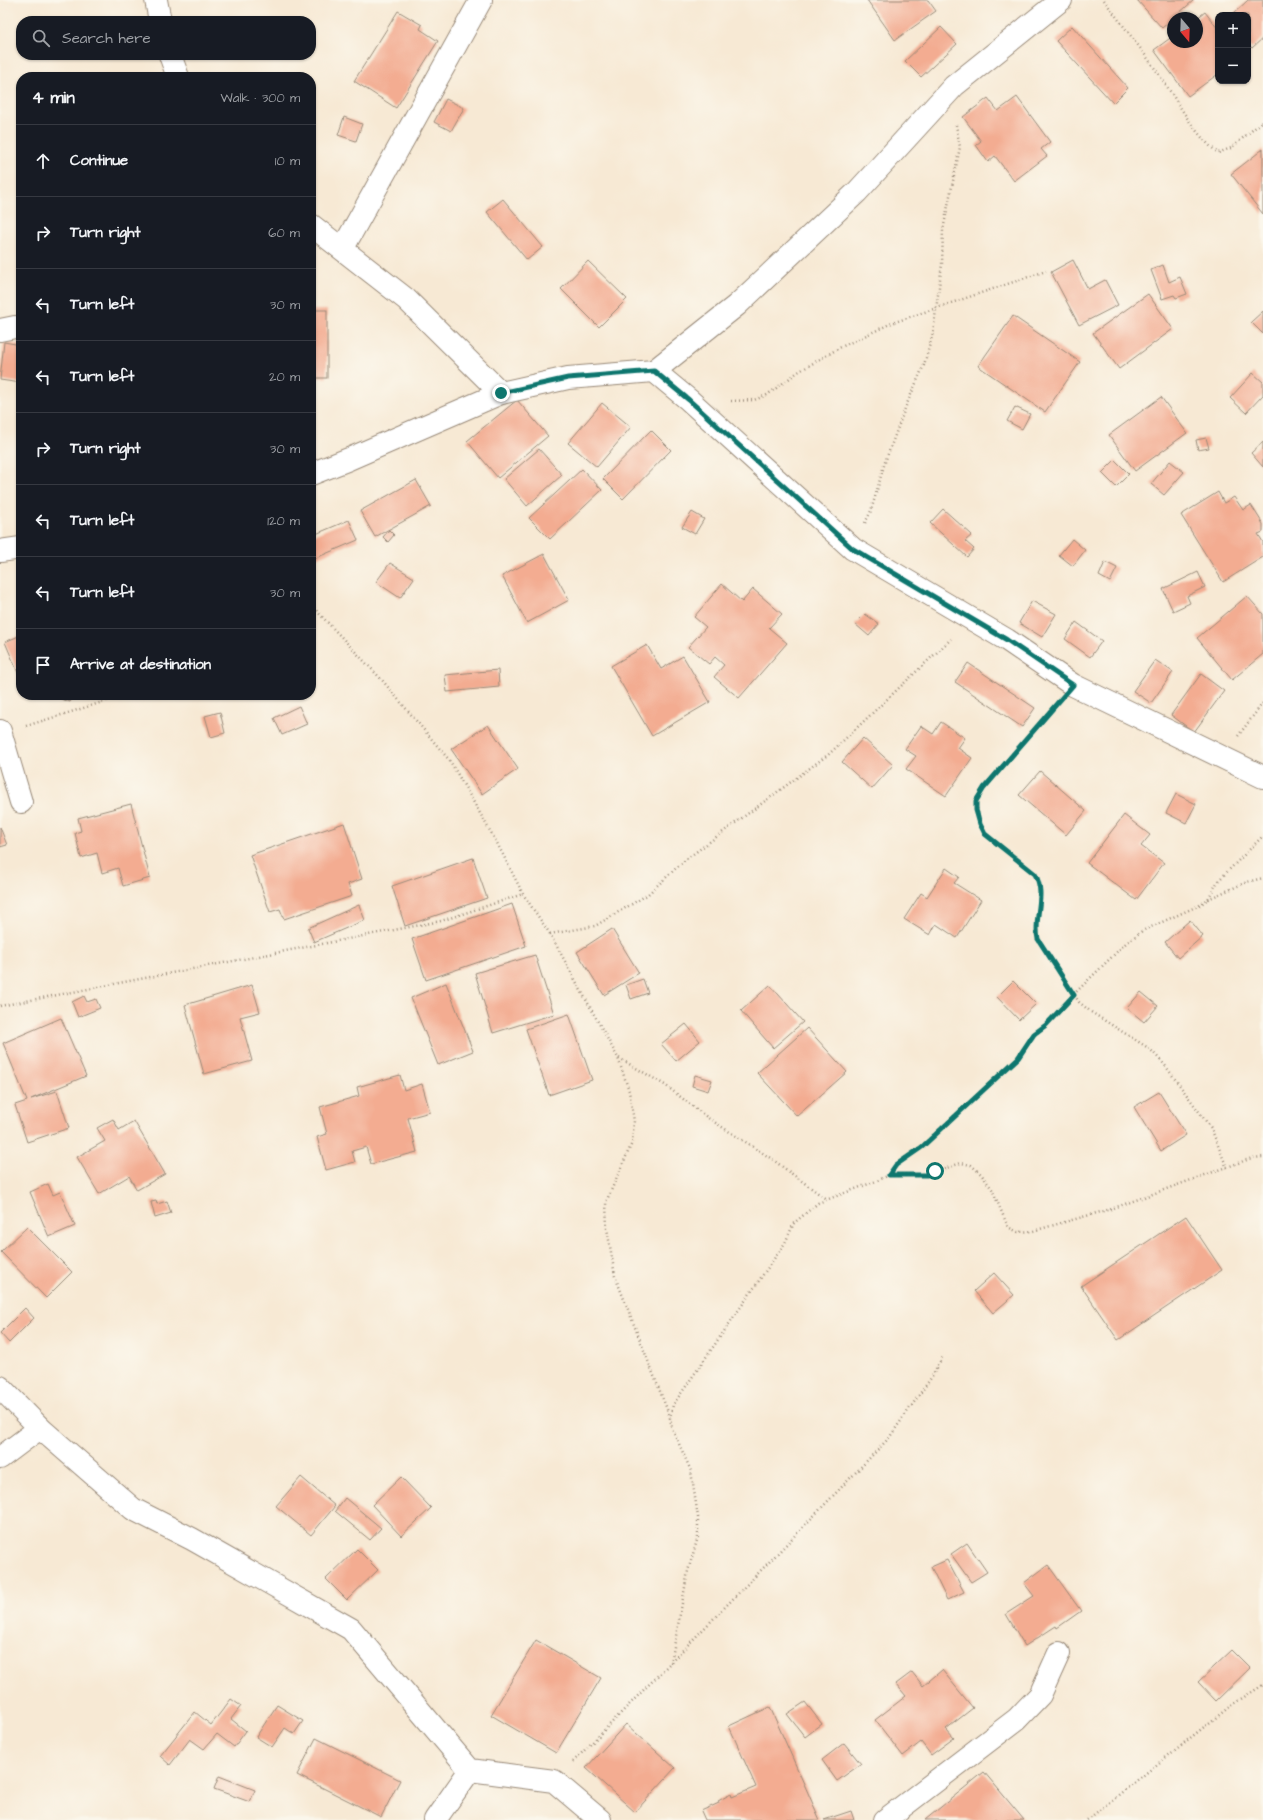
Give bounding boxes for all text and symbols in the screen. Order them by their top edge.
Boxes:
north arrow [1167,12,1203,48]
map controls [1215,12,1251,84]
button: + [1215,12,1251,48]
search box [16,16,316,60]
icon: search [30,27,52,49]
text: Search here [62,28,151,49]
button: − [1215,48,1251,84]
text: 4 min [32,86,75,110]
text: Walk · 300 m [221,89,300,107]
icon: ahead [32,150,54,172]
text: Continue [70,150,128,171]
text: 10 m [275,152,300,170]
icon: right [32,222,54,244]
text: Turn right [70,222,141,243]
text: 60 m [268,224,300,242]
icon: left [32,294,54,316]
text: Turn left [70,294,134,315]
text: 30 m [270,296,300,314]
icon: left [32,366,54,388]
text: Turn left [70,366,134,387]
text: 20 m [269,368,300,386]
route end [492,384,510,402]
icon: right [32,438,54,460]
text: Turn right [70,438,141,459]
text: 30 m [270,440,300,458]
icon: left [32,510,54,532]
text: Turn left [70,510,134,531]
text: 120 m [267,512,300,530]
icon: left [32,582,54,604]
text: Turn left [70,582,134,603]
text: 30 m [270,584,300,602]
icon: arrive [32,654,54,676]
text: Arrive at destination [70,654,211,675]
route start [926,1162,944,1180]

